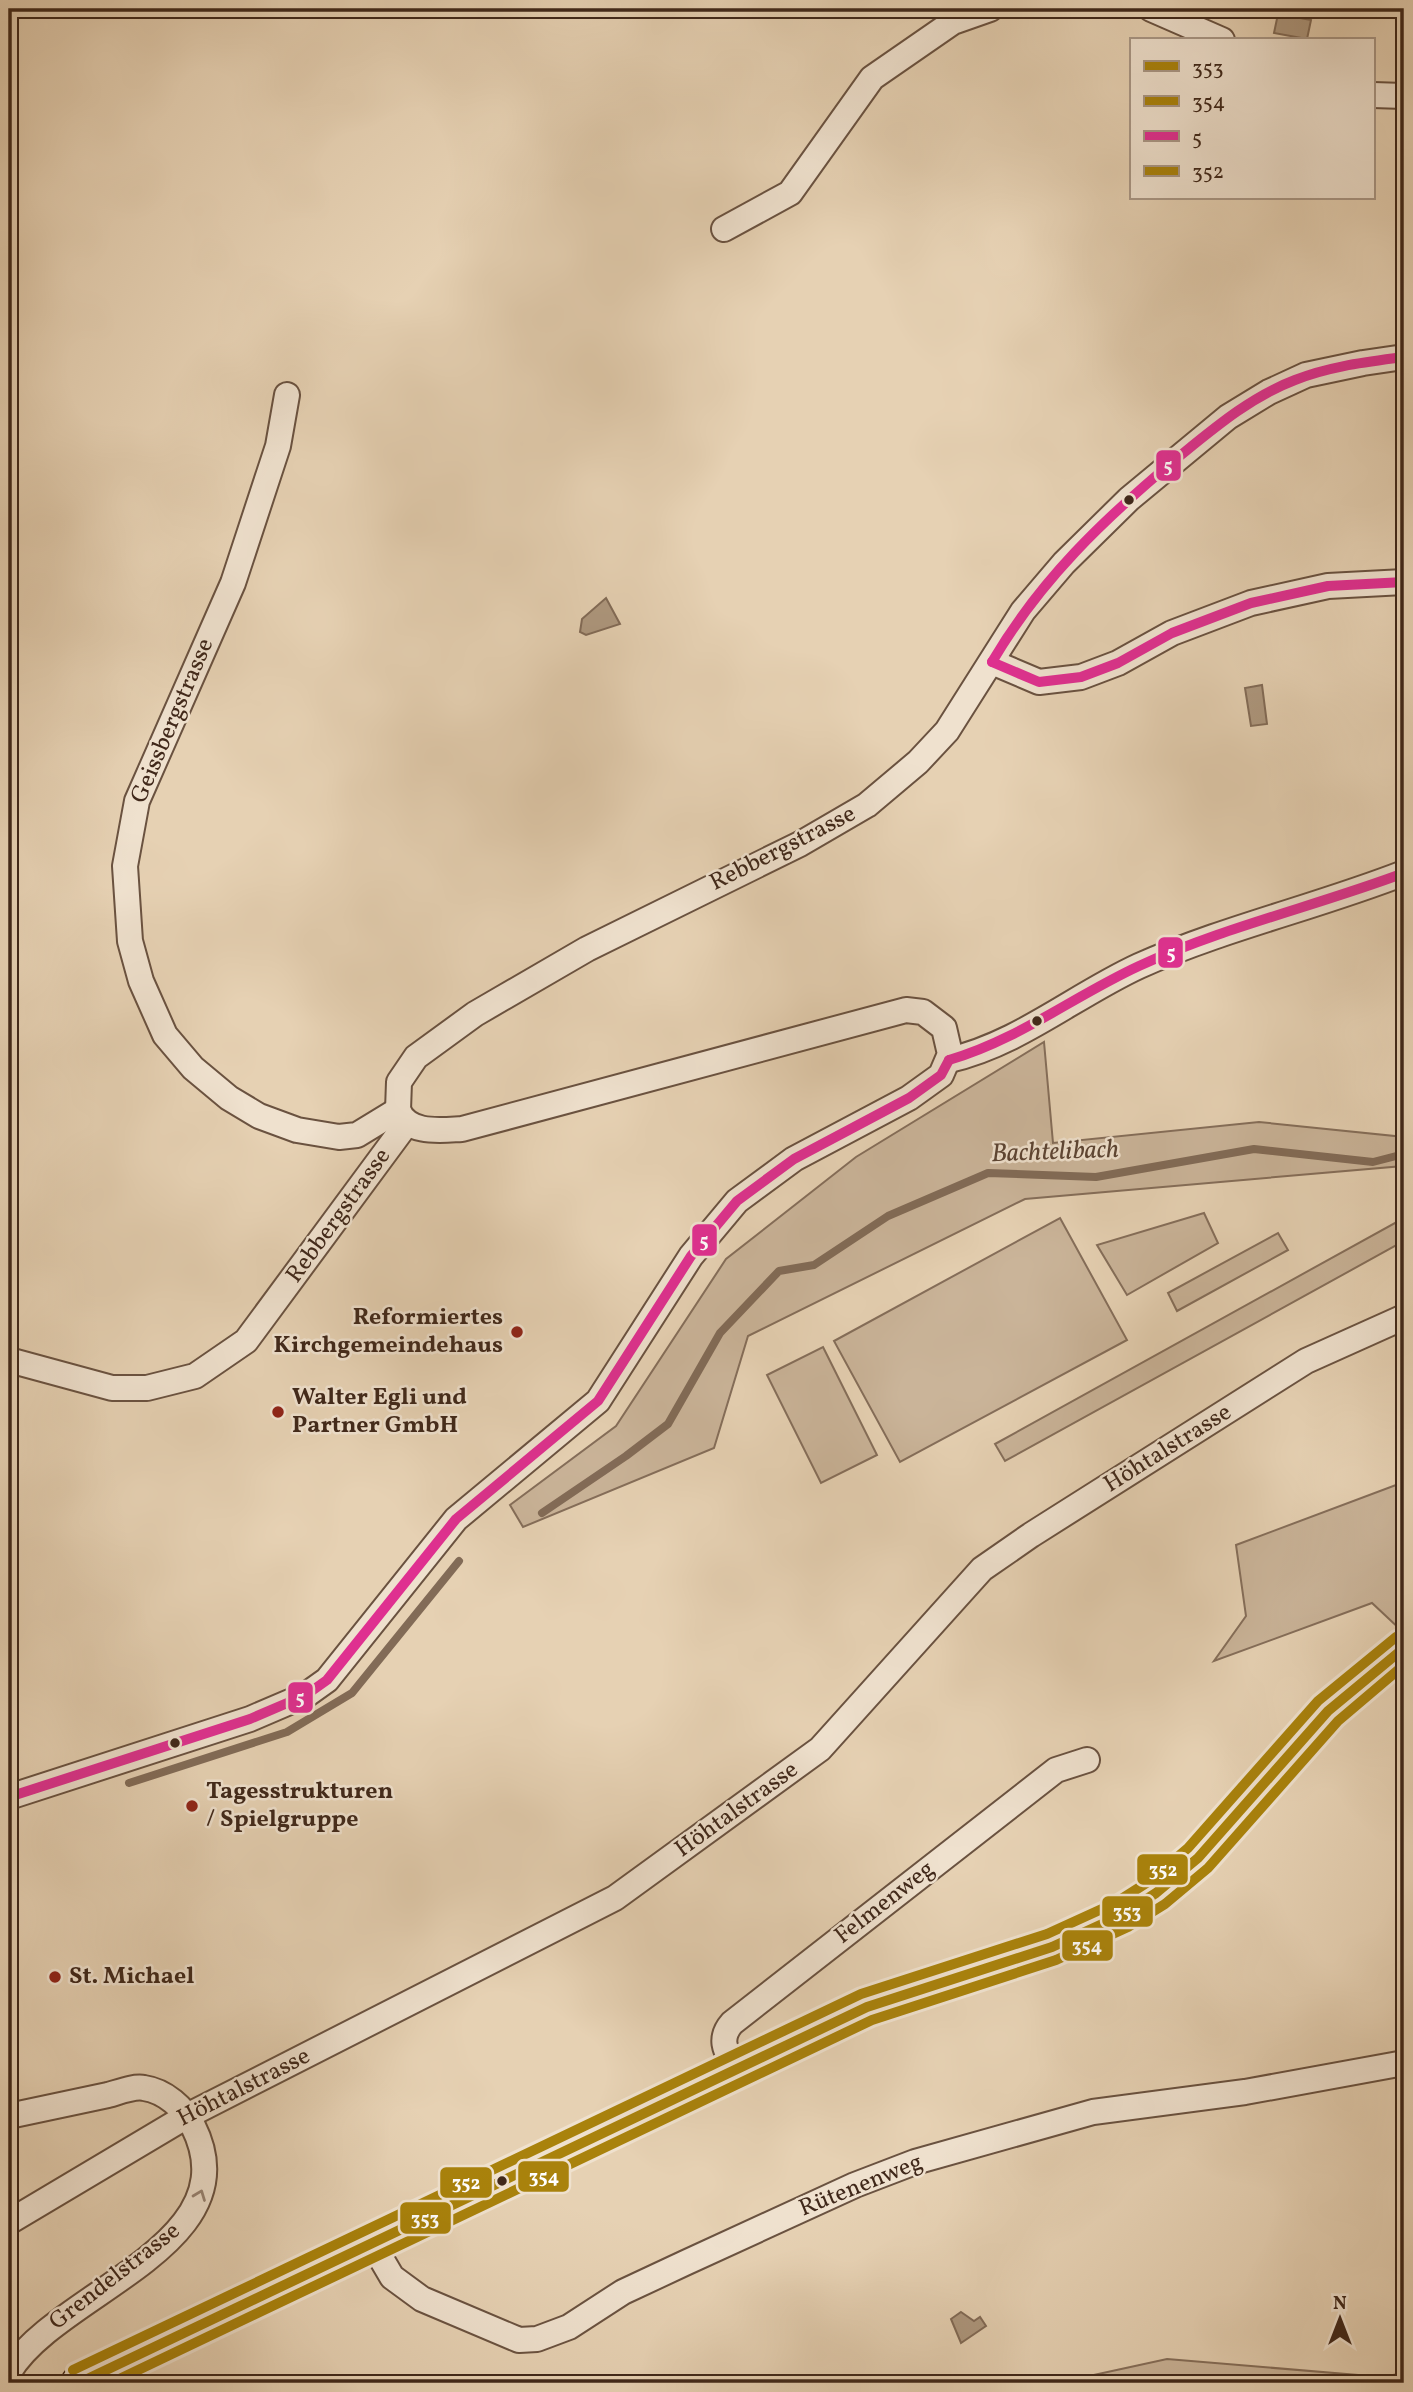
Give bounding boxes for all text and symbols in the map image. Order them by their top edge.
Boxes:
legend [1130,38,1374,200]
text: 353 [1192,54,1224,83]
text: 354 [1192,88,1225,117]
text: 5 [1192,124,1202,153]
text: 352 [1192,158,1224,187]
line badge: 5 [1155,449,1182,482]
text: 5 [1163,454,1173,480]
unlabelled marker [1122,493,1136,507]
street label: Geissbergstrasse [123,633,223,809]
street label: Rebbergstrasse [704,798,862,900]
line badge: 5 [1157,936,1184,969]
text: 5 [1166,941,1176,967]
unlabelled marker [1030,1014,1044,1028]
water label: Bachtelibach [991,1132,1120,1172]
street label: Rebbergstrasse [278,1141,400,1291]
line badge: 5 [691,1223,718,1257]
text: 5 [699,1229,709,1255]
place label: Reformiertes Kirchgemeindehaus [274,1301,503,1363]
marker: Reformiertes Kirchgemeindehaus [509,1324,525,1340]
place label: Walter Egli und Partner GmbH [292,1381,467,1443]
street label: Höhtalstrasse [1097,1396,1239,1502]
marker: Walter Egli und Partner GmbH [270,1404,286,1420]
line badge: 5 [287,1681,314,1714]
text: 5 [295,1686,305,1712]
unlabelled marker [168,1736,182,1750]
street label: Höhtalstrasse [668,1754,806,1866]
place label: Tagesstrukturen / Spielgruppe [206,1775,393,1837]
marker: Tagesstrukturen / Spielgruppe [184,1798,200,1814]
street label: Felmenweg [828,1853,942,1953]
line badge: 352 [1136,1853,1189,1886]
text: 352 [1149,1858,1177,1884]
line badge: 353 [1101,1895,1154,1928]
text: 353 [1113,1900,1141,1926]
line badge: 354 [1061,1929,1114,1962]
text: 354 [1072,1934,1102,1960]
place label: St. Michael [69,1960,194,1994]
marker: St. Michael [47,1969,63,1985]
street label: Höhtalstrasse [172,2040,316,2136]
street label: Rütenenweg [794,2146,928,2226]
line badge: 354 [517,2160,570,2193]
text: 354 [529,2165,559,2191]
line badge: 352 [439,2166,493,2199]
text: 352 [452,2171,480,2197]
unlabelled marker [495,2174,509,2188]
one-way arrow [192,2189,206,2201]
line badge: 353 [399,2201,452,2235]
text: 353 [411,2207,439,2233]
street label: Grendelstrasse [42,2215,188,2339]
north arrow [1304,2284,1374,2354]
text: N [1333,2291,1347,2317]

